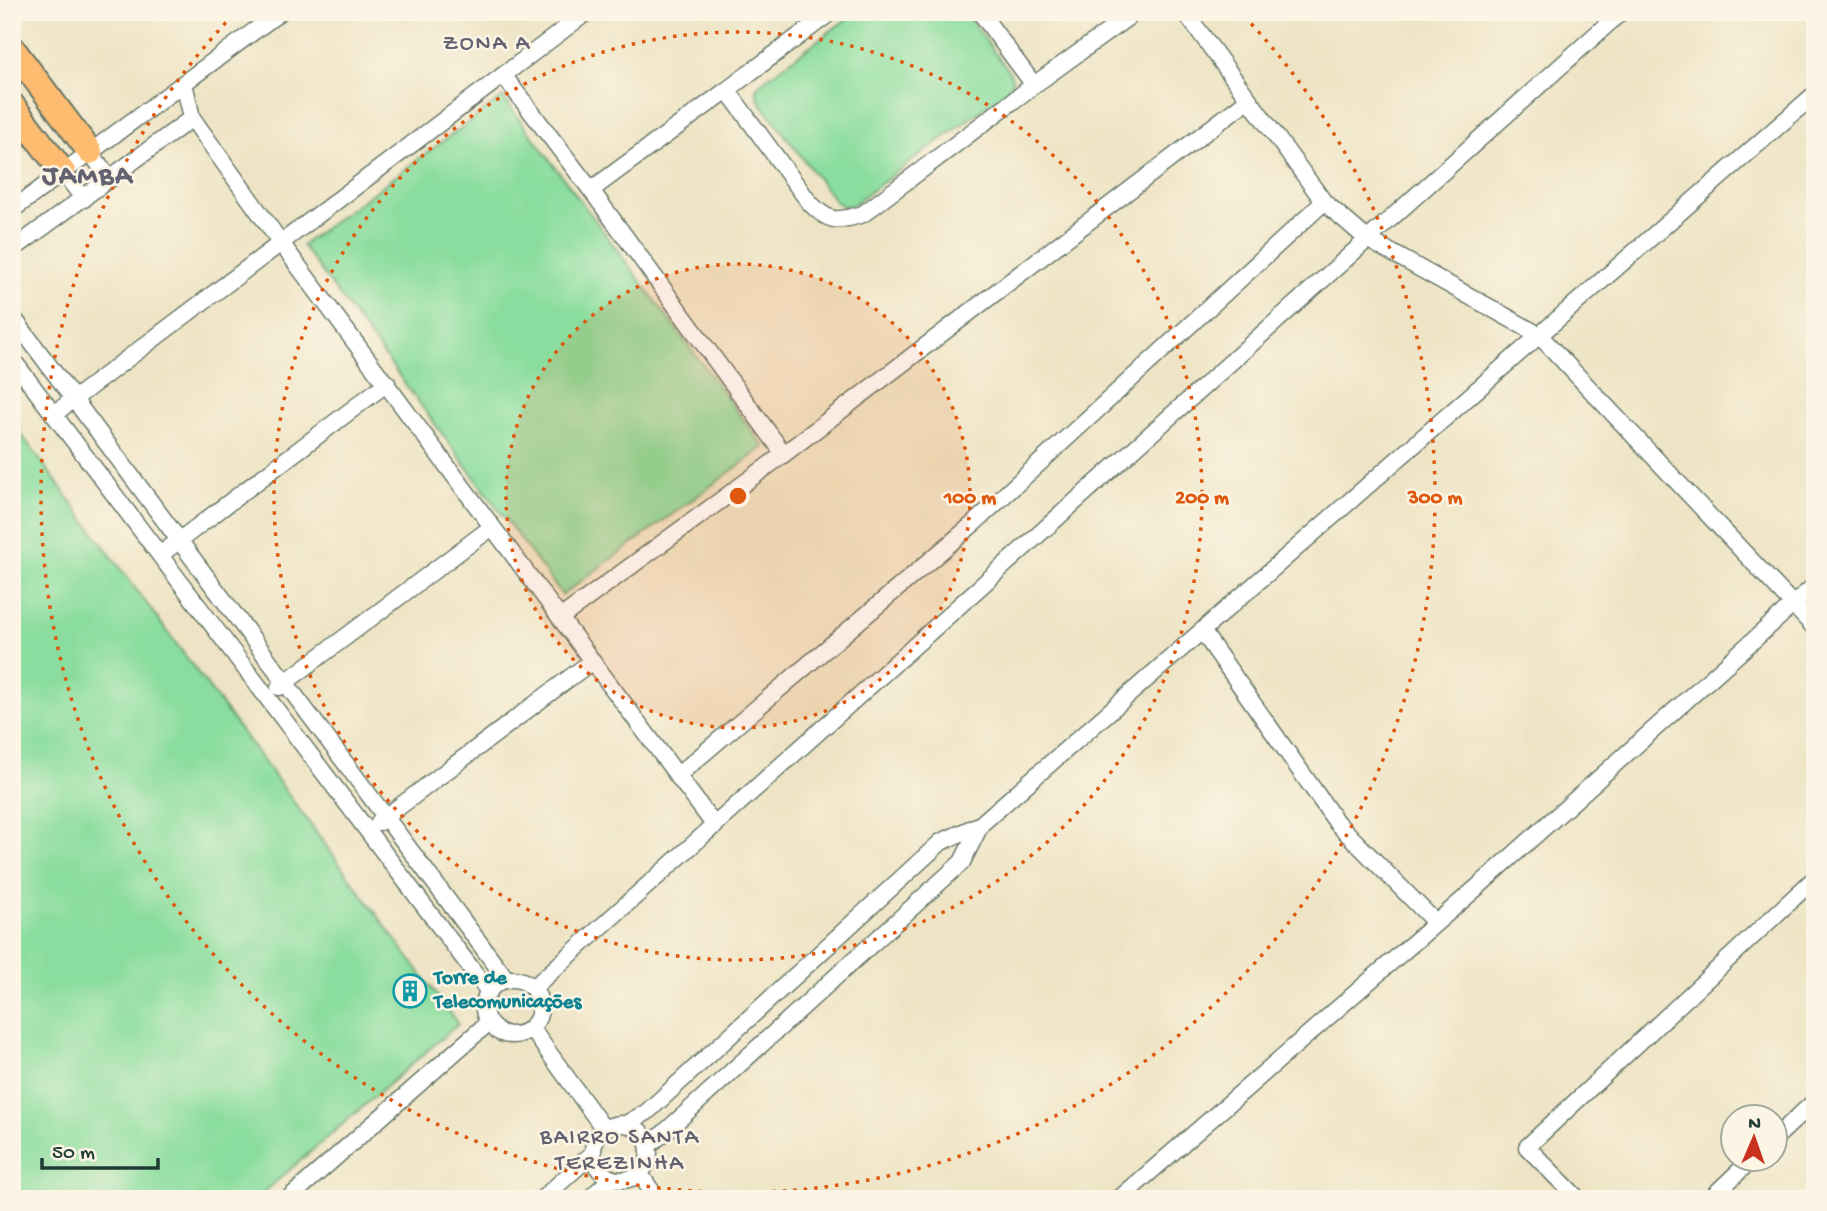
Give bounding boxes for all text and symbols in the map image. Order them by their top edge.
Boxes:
district label: ZONA A [443,31,531,58]
district label: JAMBA [41,161,134,194]
centre of rings [726,484,750,508]
text: 100 m [943,487,996,512]
text: 200 m [1175,487,1229,512]
text: 300 m [1407,487,1462,512]
place label: Torre de Telecomunicações [432,967,582,1016]
building icon: Torre de Telecomunicações [391,972,429,1010]
north arrow [1718,1102,1788,1172]
text: N [1748,1113,1761,1136]
district label: BAIRRO SANTA TEREZINHA [539,1125,700,1178]
scale bar [42,1127,158,1171]
text: 50 m [52,1142,95,1167]

